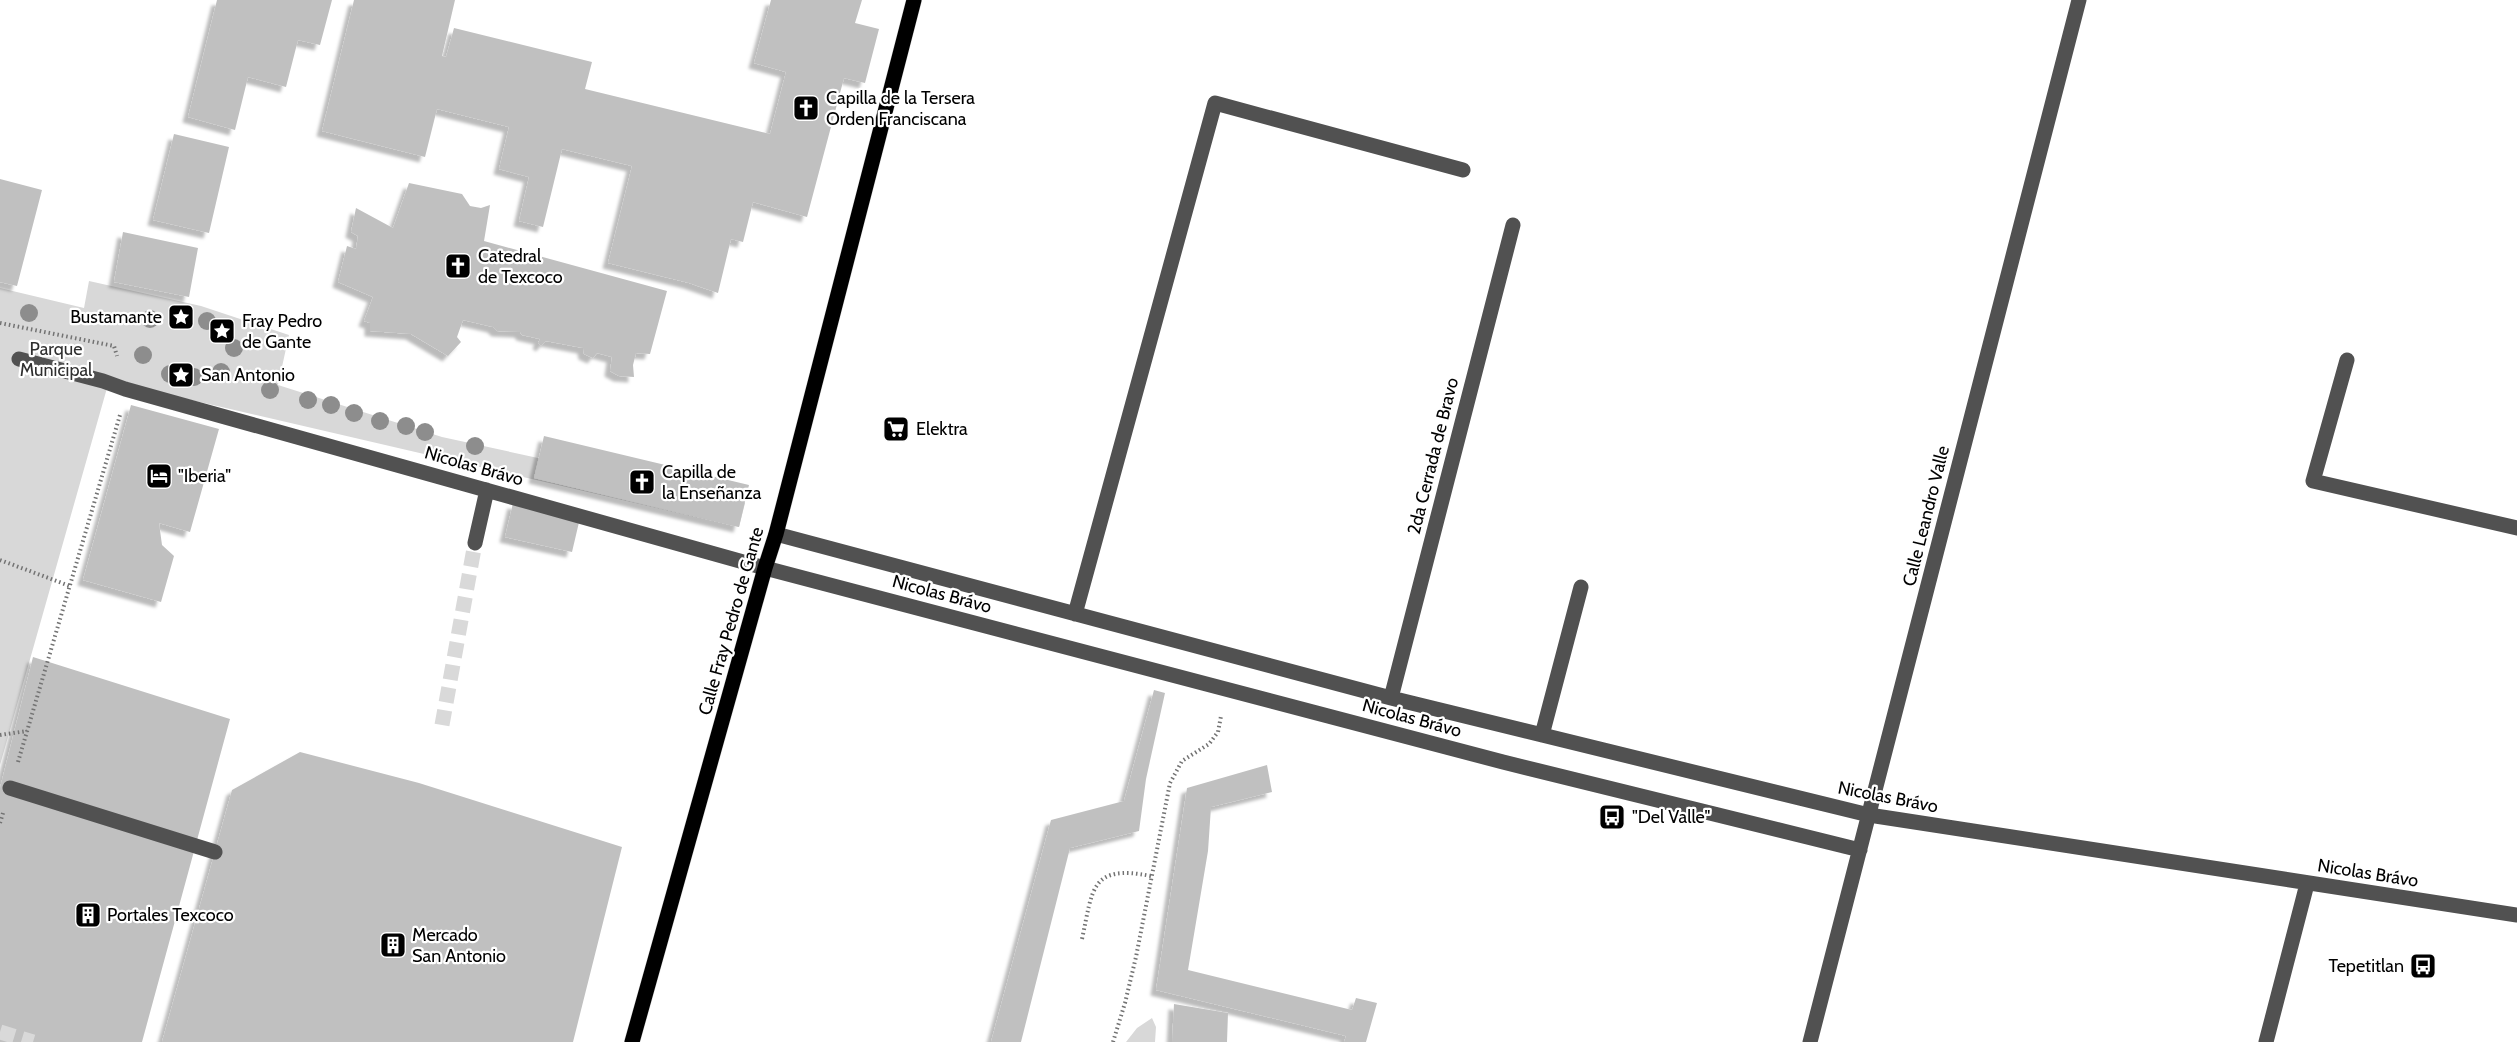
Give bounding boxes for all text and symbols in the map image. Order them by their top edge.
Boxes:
place label: Capilla de la Tersera Orden Franciscana [826,87,975,130]
church icon: Capilla de la Tersera Orden Franciscana [791,93,821,123]
place label: Catedral de Texcoco [478,245,563,288]
church icon: Catedral de Texcoco [443,251,473,281]
place icon: Bustamante [166,302,196,332]
place label: Bustamante [70,306,162,328]
place label: Fray Pedro de Gante [242,310,322,353]
place icon: Fray Pedro de Gante [207,316,237,346]
park label: Parque Municipal [20,338,93,381]
place icon: San Antonio [166,360,196,390]
place label: San Antonio [201,364,295,386]
street label: 2da Cerrada de Bravo [1403,375,1463,537]
supermarket icon: Elektra [881,414,911,444]
place label: Elektra [916,418,968,440]
street label: Nicolas Brávo [422,441,526,491]
street label: Calle Leandro Valle [1898,443,1954,589]
hotel icon: "Iberia" [144,461,174,491]
place label: Capilla de la Enseñanza [662,461,762,504]
place label: "Iberia" [178,465,231,487]
church icon: Capilla de la Enseñanza [627,467,657,497]
street label: Calle Fray Pedro de Gante [694,524,768,718]
street label: Nicolas Brávo [890,570,994,618]
street label: Nicolas Brávo [1360,694,1464,742]
street label: Nicolas Brávo [1836,776,1940,818]
bus stop icon: "Del Valle" [1597,802,1627,832]
place label: "Del Valle" [1632,806,1711,828]
street label: Nicolas Brávo [2316,854,2420,892]
building icon: Portales Texcoco [73,900,103,930]
place label: Portales Texcoco [107,904,234,926]
place label: Mercado San Antonio [412,924,506,967]
building icon: Mercado San Antonio [378,930,408,960]
bus stop icon: Tepetitlan [2408,951,2438,981]
place label: Tepetitlan [2328,955,2404,977]

